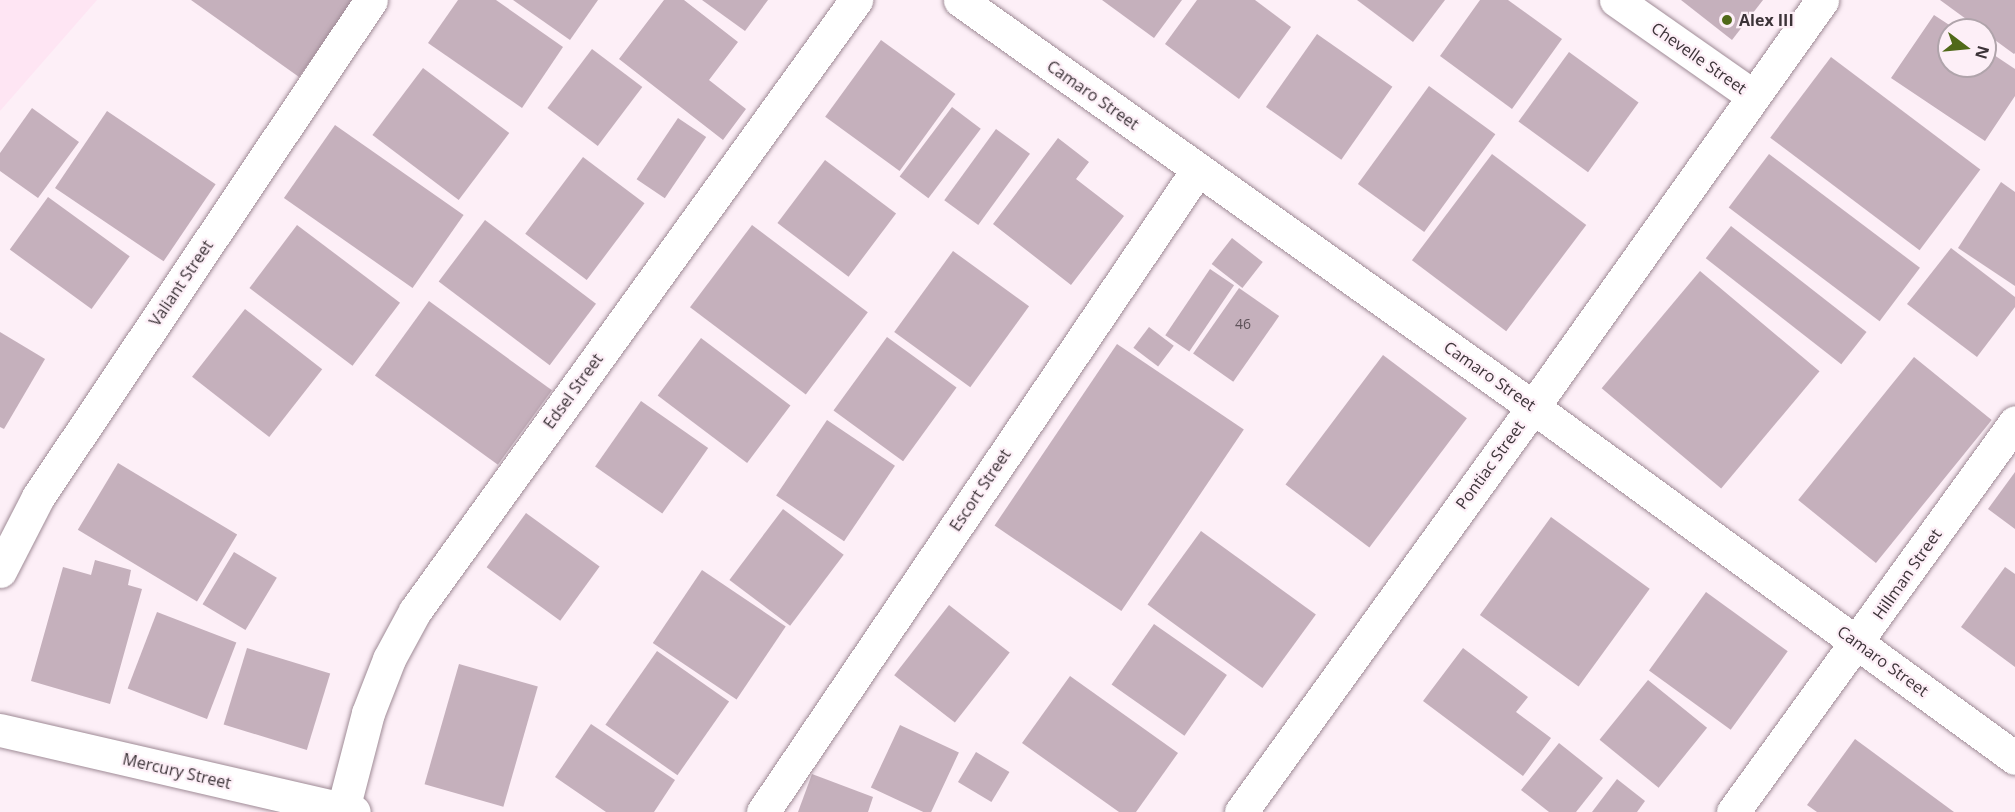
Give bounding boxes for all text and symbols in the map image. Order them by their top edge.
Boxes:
place label: Alex III [1739,10,1794,30]
marker: Alex III [1720,13,1734,27]
street label: Chevelle Street [1648,18,1750,98]
north arrow [1937,18,1997,78]
text: N [1970,43,1995,62]
street label: Camaro Street [1043,56,1143,134]
street label: Valiant Street [145,236,217,330]
house number: 46 [1235,316,1251,332]
street label: Camaro Street [1440,337,1540,415]
street label: Edsel Street [539,350,607,432]
street label: Pontiac Street [1452,417,1528,513]
street label: Escort Street [946,445,1014,535]
street label: Hillman Street [1869,525,1945,623]
street label: Camaro Street [1834,622,1932,700]
street label: Mercury Street [121,749,233,793]

